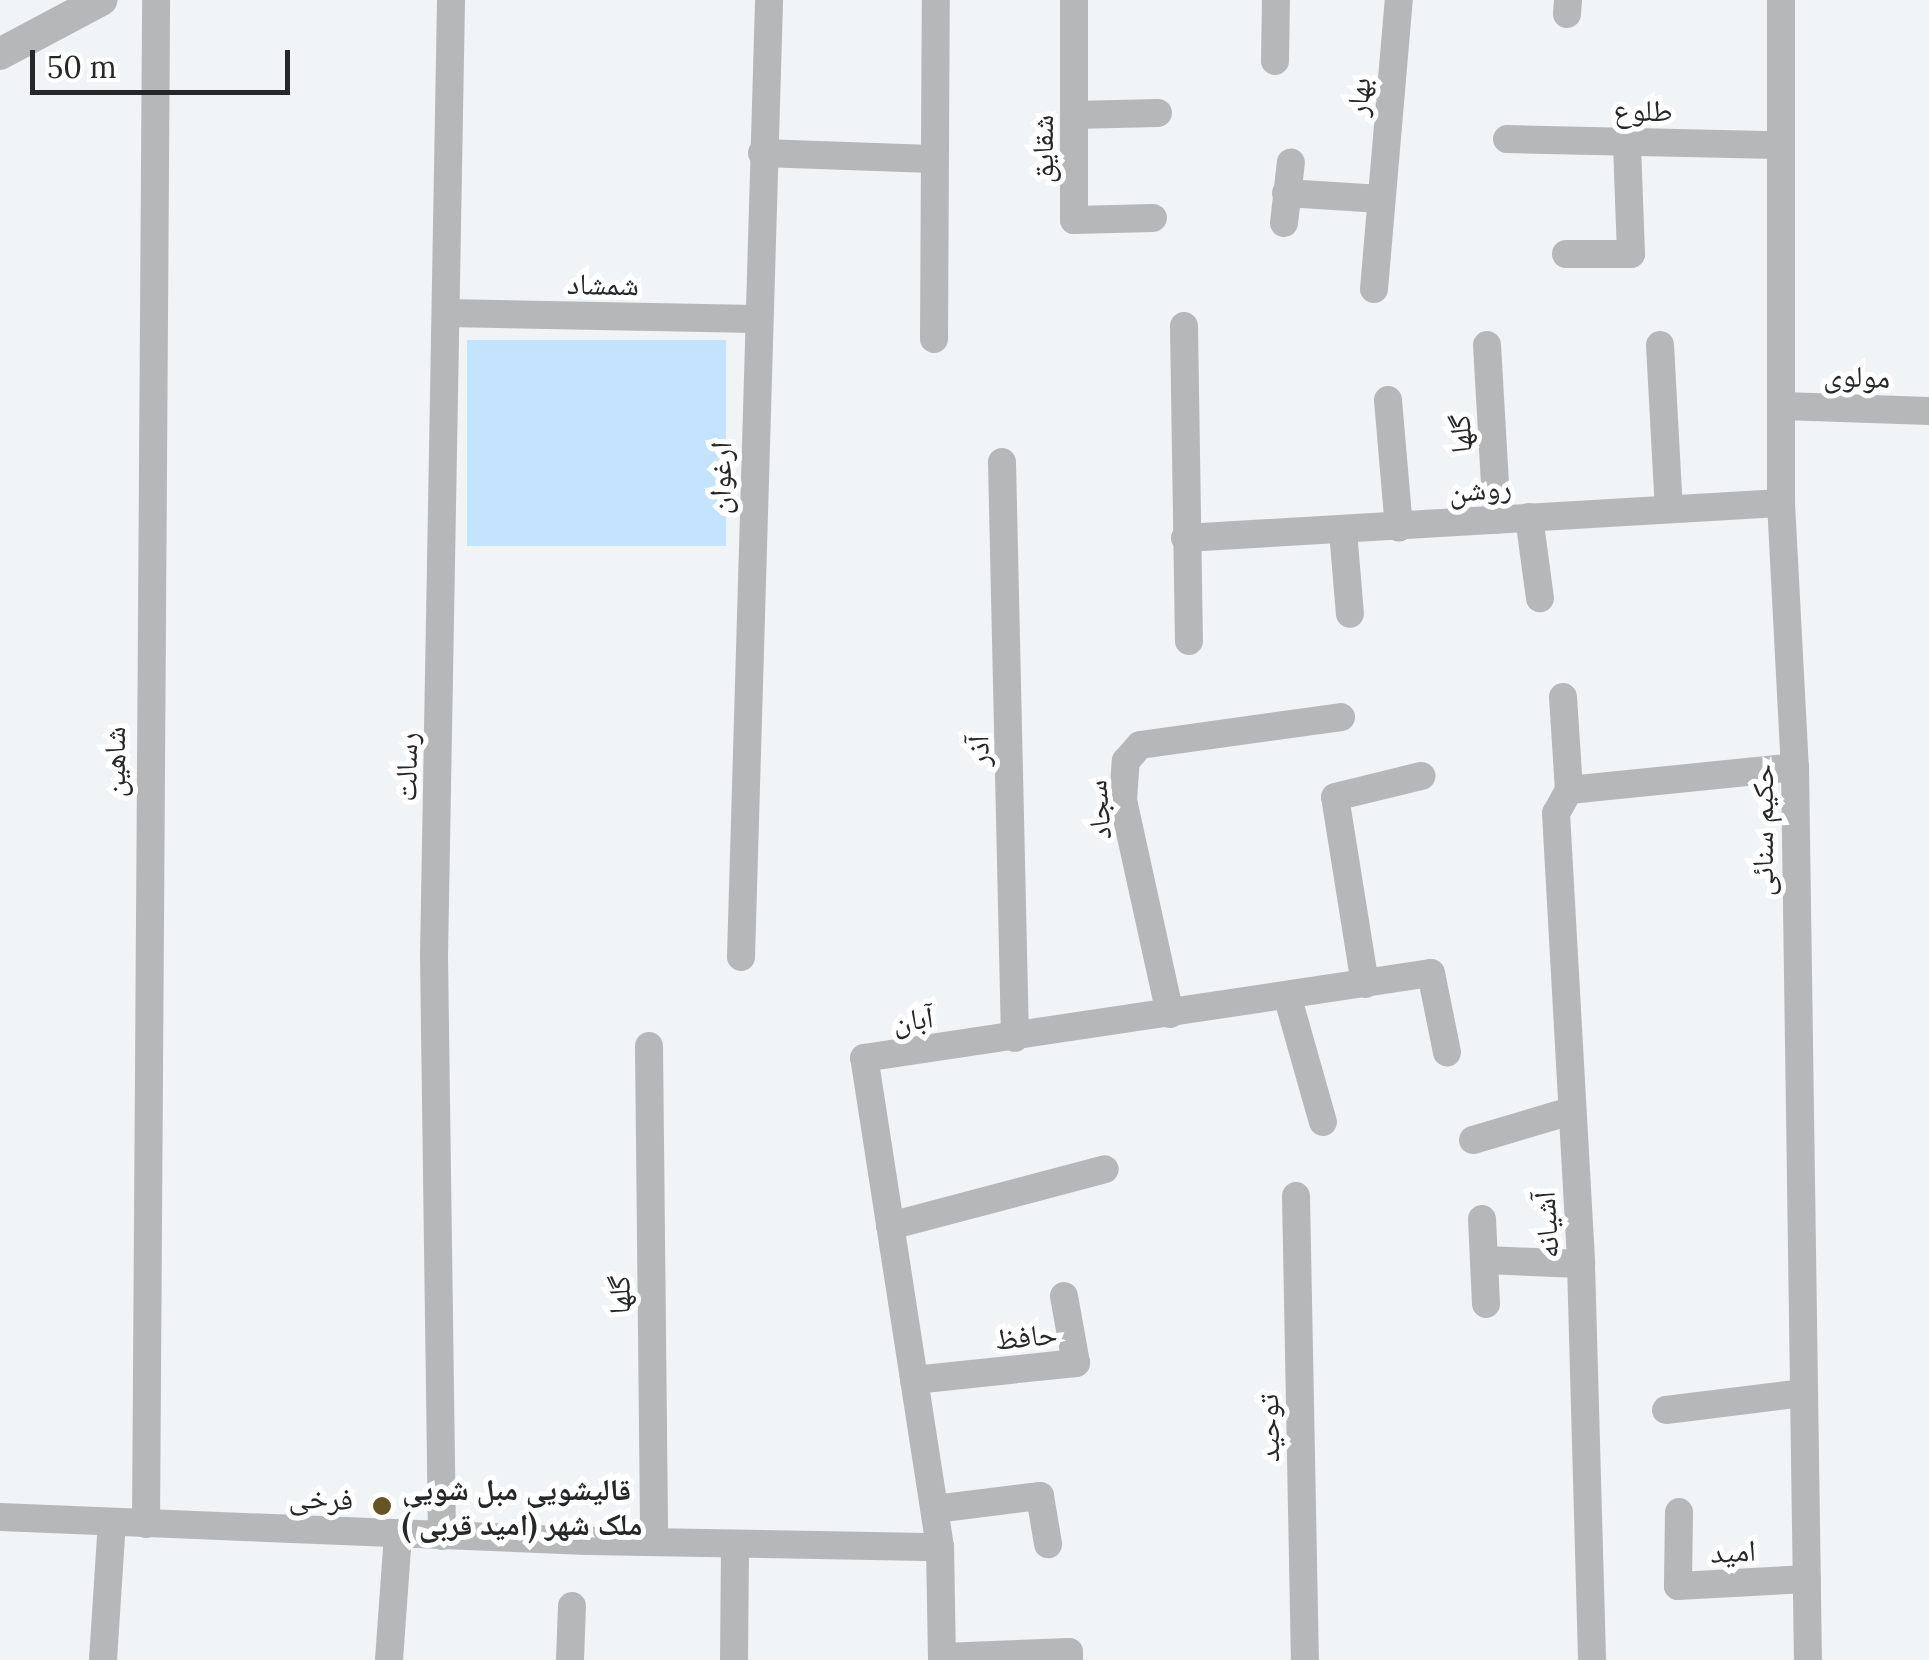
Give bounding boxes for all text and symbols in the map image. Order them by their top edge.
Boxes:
scale bar [35,30,295,92]
text: 50 m [47,48,117,86]
street label: بهار [1338,76,1378,118]
street label: طلوع [1613,91,1673,129]
street label: شقایق [1024,115,1060,183]
street label: شمشاد [567,265,639,303]
street label: مولوی [1823,357,1891,395]
street label: گلها [1441,414,1479,454]
street label: ارغوان [701,441,739,515]
street label: روشن [1447,468,1513,510]
street label: شاهین [96,727,132,797]
street label: رسالت [387,732,425,802]
street label: آذر [960,735,996,767]
street label: حکیم سنائی [1744,764,1780,896]
street label: سجاد [1077,779,1119,841]
street label: آبان [891,999,935,1039]
street label: آشیانه [1526,1190,1566,1260]
street label: گلها [601,1275,637,1315]
street label: حافظ [993,1315,1059,1357]
street label: توحید [1249,1393,1287,1463]
place label: قالیشویی مبل شویی ملک شهر (امید قربی ) [402,1471,642,1542]
street label: فرخی [288,1479,354,1517]
marker: قالیشویی مبل شویی ملک شهر (امید قربی ) [371,1495,393,1517]
street label: امید [1709,1532,1757,1570]

